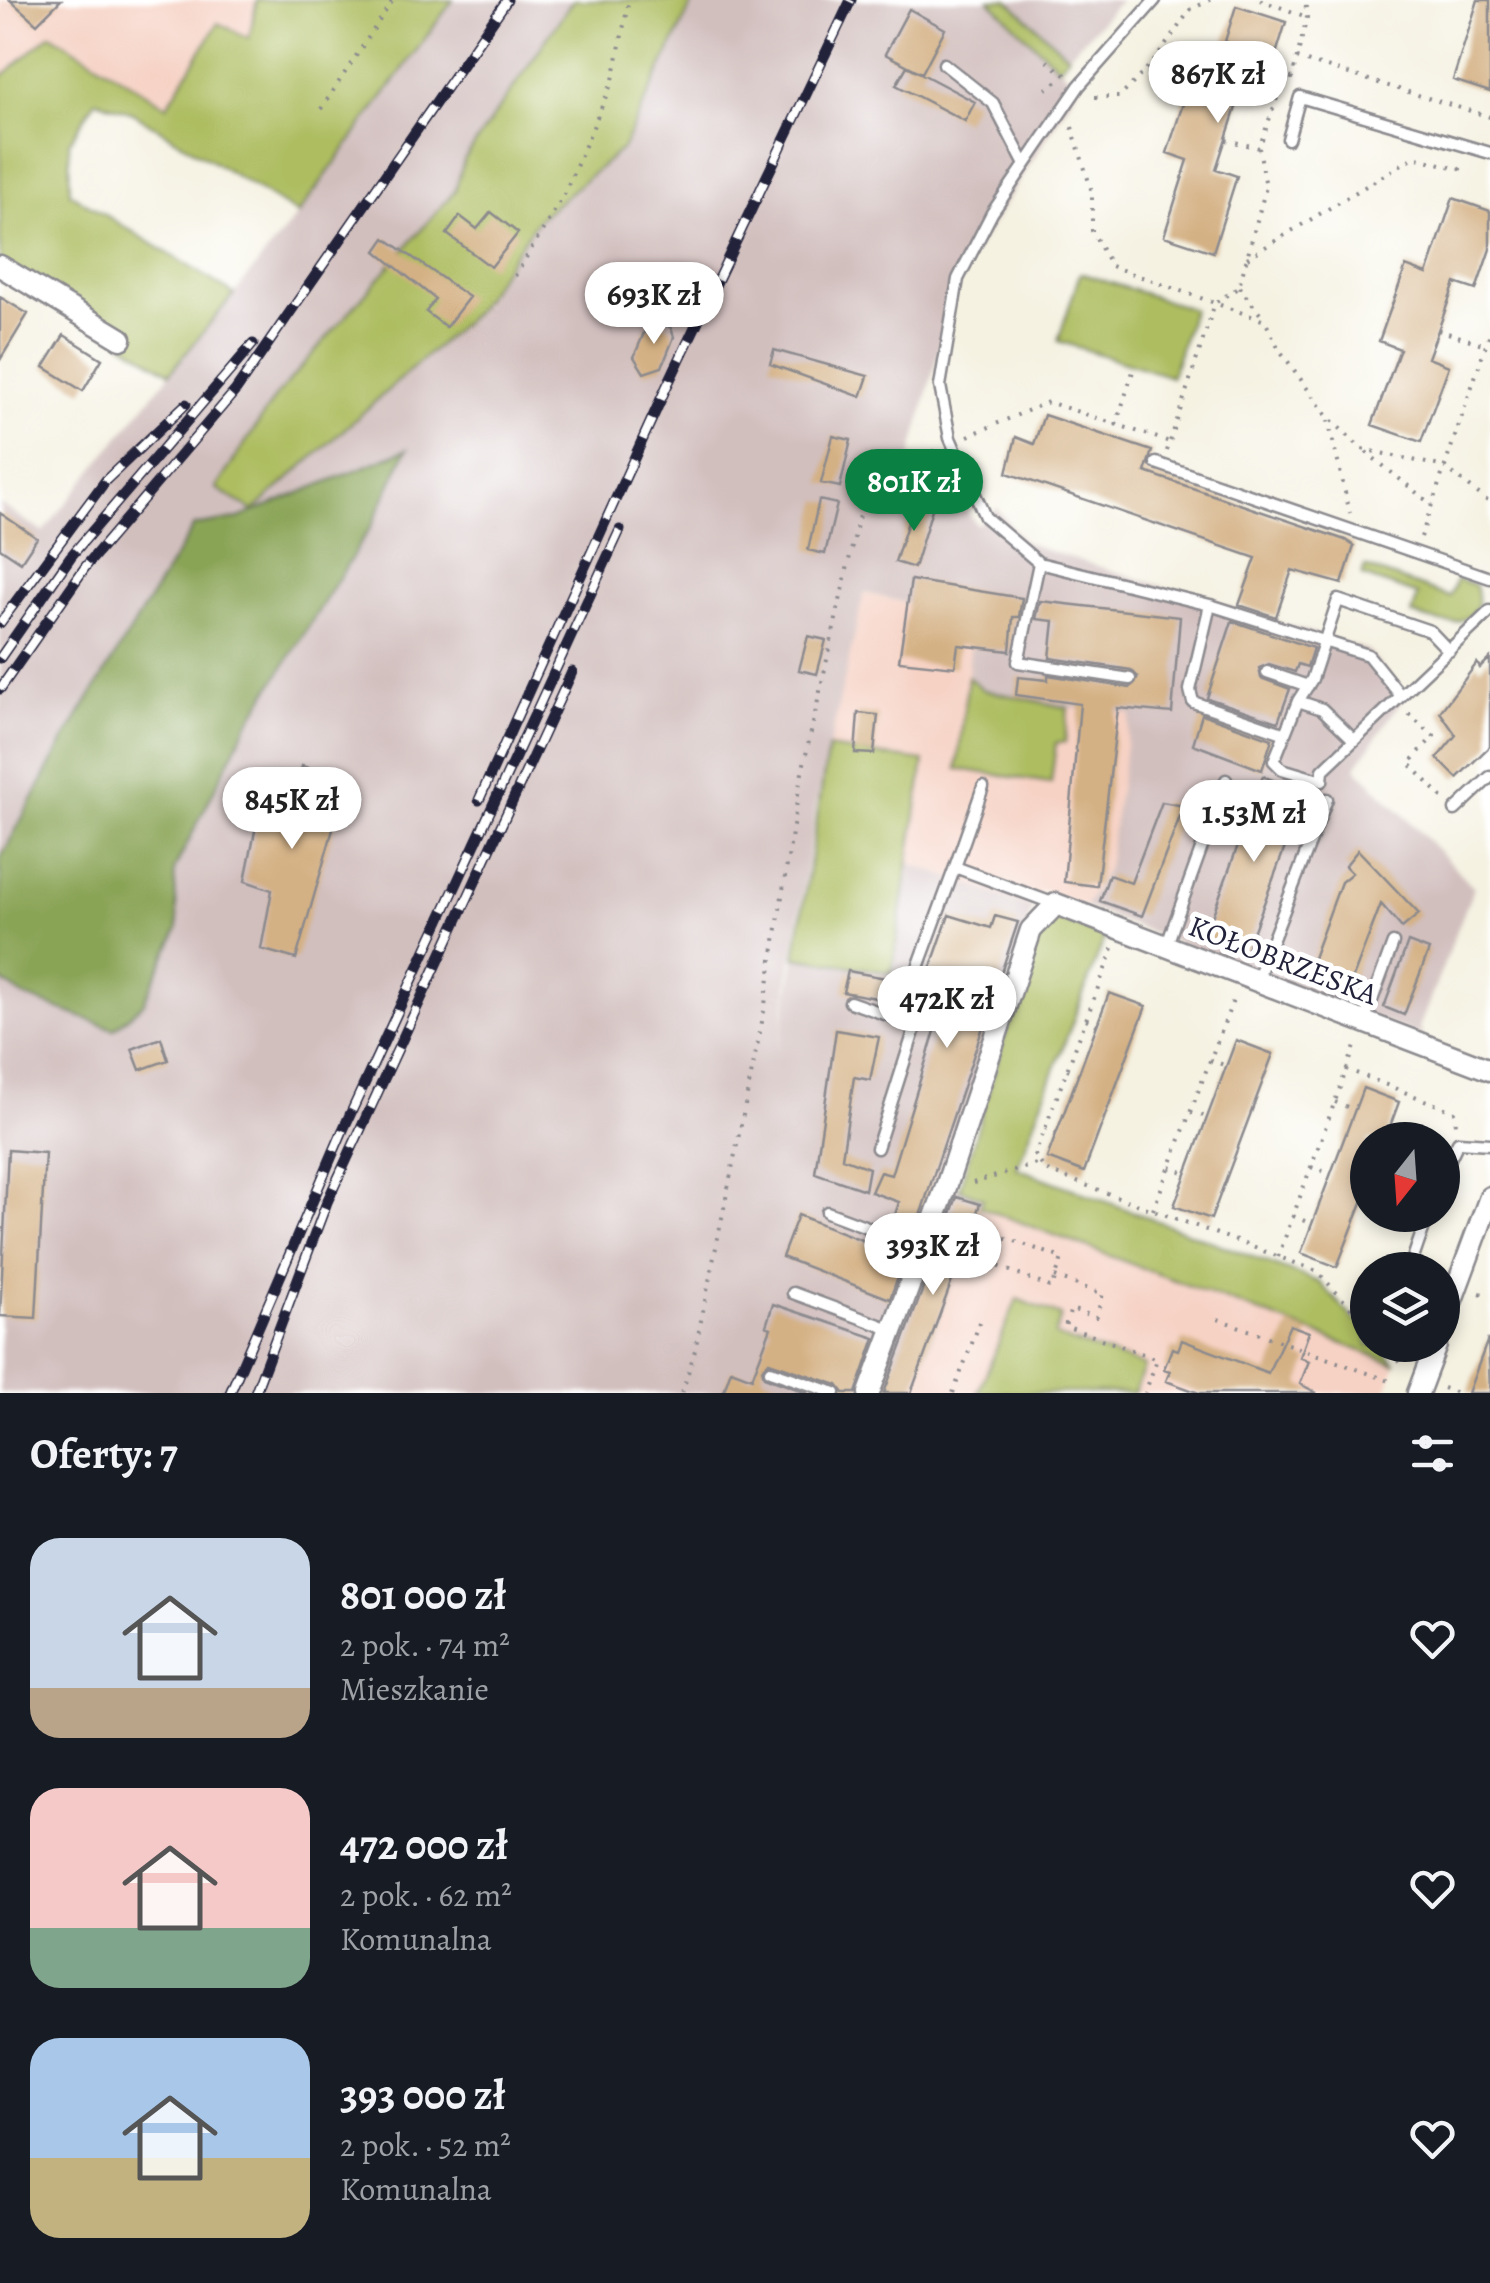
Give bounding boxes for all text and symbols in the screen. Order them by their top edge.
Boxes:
pin: 867K zł [1126,41,1310,126]
text: 867K zł [1171,51,1265,95]
pin: 693K zł [562,262,746,347]
text: 693K zł [607,272,701,316]
pin: 801K zł [822,449,1006,534]
text: 801K zł [867,459,961,503]
pin: 845K zł [200,767,384,852]
text: 845K zł [244,777,340,821]
pin: 1.53M zł [1151,780,1357,865]
text: 1.53M zł [1202,790,1306,834]
street label: KOŁOBRZESKA [1183,906,1384,1015]
pin: 472K zł [855,966,1039,1051]
text: 472K zł [899,976,995,1020]
north arrow [1350,1122,1460,1232]
map controls [1350,1122,1460,1362]
pin: 393K zł [841,1213,1025,1298]
text: 393K zł [886,1223,980,1267]
button: layers [1350,1252,1460,1362]
text: Oferty: 7 [30,1425,178,1482]
icon: filters [1405,1426,1460,1481]
text: 801 000 zł [340,1566,506,1623]
icon: home [110,1578,230,1698]
icon: heart [1405,1611,1460,1666]
text: 2 pok. · 74 m² [340,1623,510,1667]
text: Mieszkanie [340,1667,489,1711]
text: 472 000 zł [340,1816,508,1873]
icon: home [110,1828,230,1948]
icon: heart [1405,1861,1460,1916]
text: 2 pok. · 62 m² [340,1873,512,1917]
text: Komunalna [340,1917,492,1961]
text: 393 000 zł [340,2066,506,2123]
icon: home [110,2078,230,2198]
icon: heart [1405,2111,1460,2166]
text: 2 pok. · 52 m² [340,2123,511,2167]
text: Komunalna [340,2167,492,2211]

